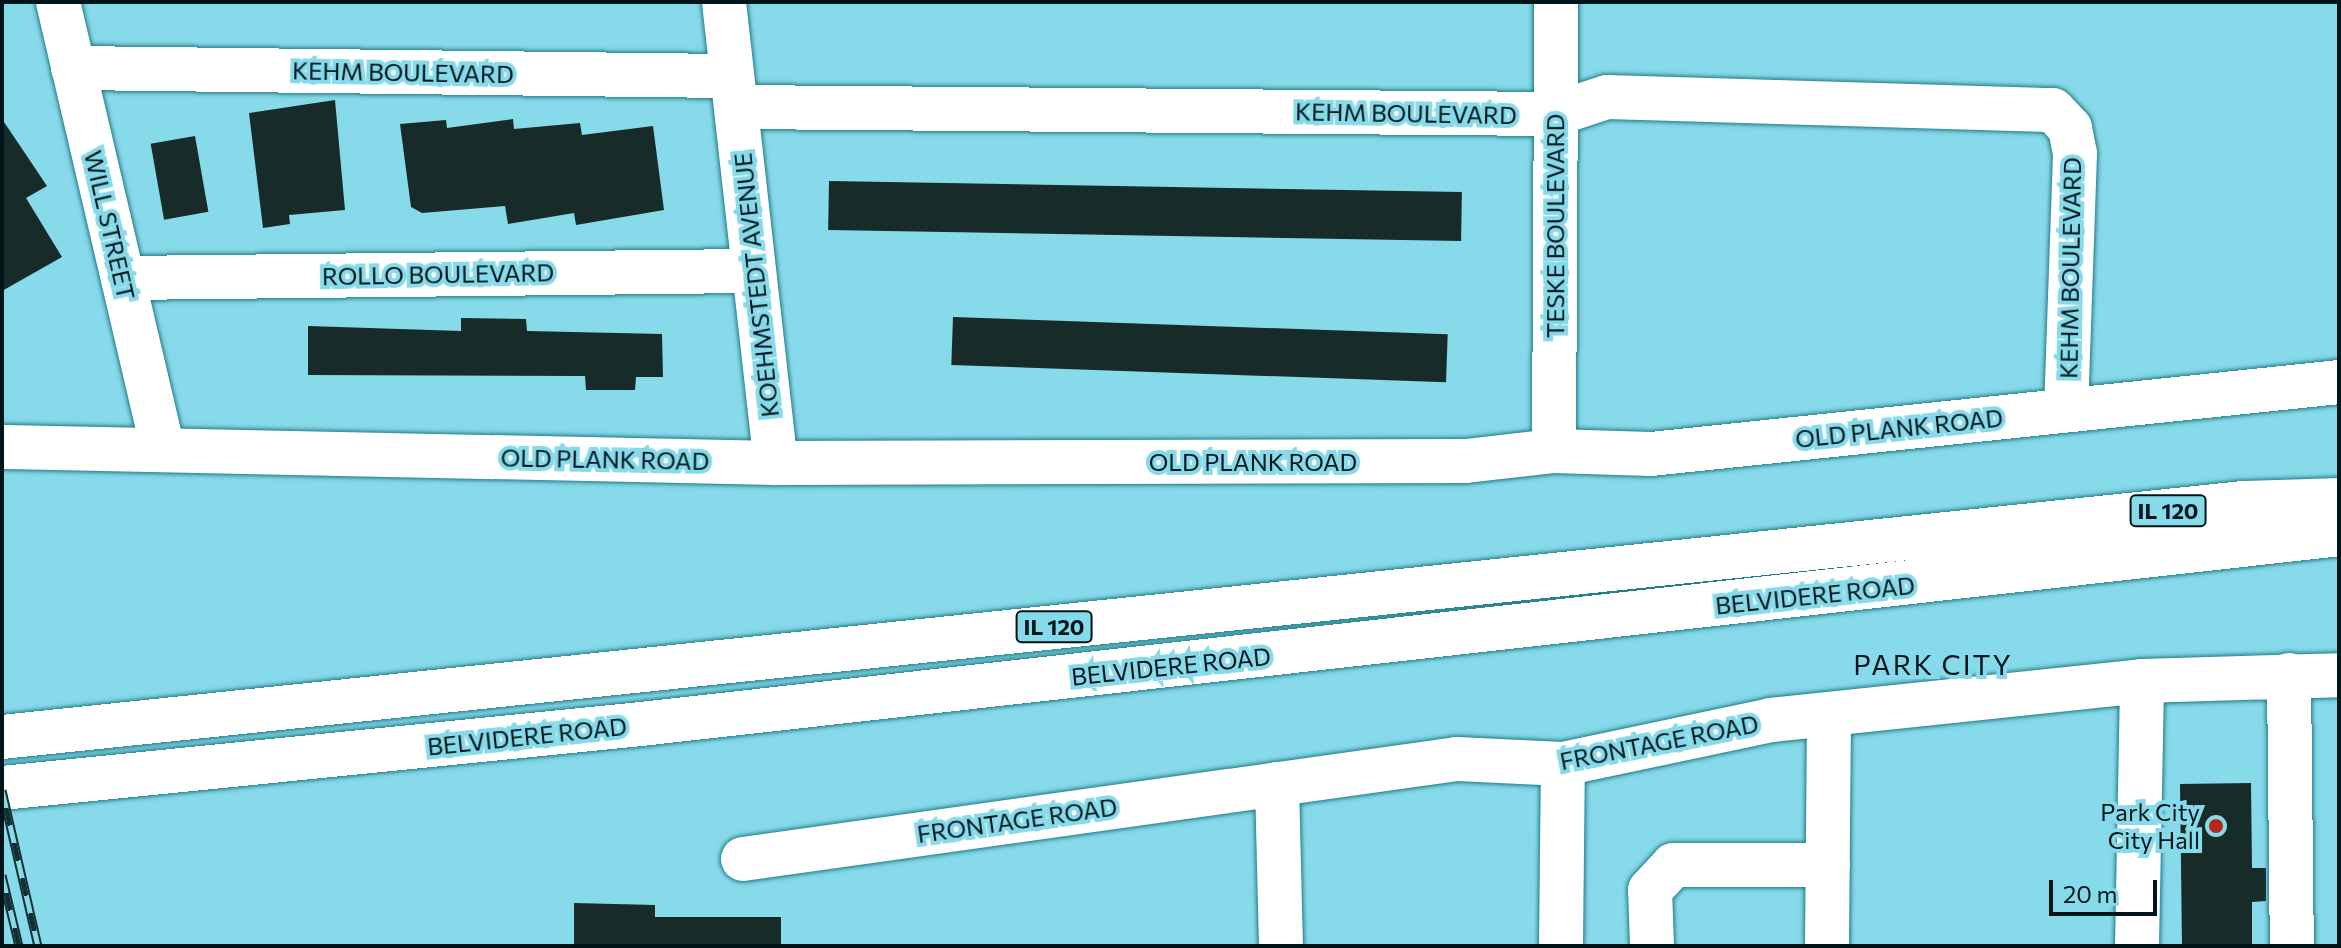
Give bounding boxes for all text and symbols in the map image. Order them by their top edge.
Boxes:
street label: KEHM BOULEVARD [292,56,514,88]
street label: KEHM BOULEVARD [1295,97,1517,129]
street label: TESKE BOULEVARD [1541,114,1569,338]
street label: WILL STREET [79,148,141,302]
street label: KOEHMSTEDT AVENUE [728,151,784,419]
street label: KEHM BOULEVARD [2054,157,2086,379]
street label: ROLLO BOULEVARD [322,258,554,290]
street label: OLD PLANK ROAD [1794,403,2004,453]
street label: OLD PLANK ROAD [500,443,710,475]
street label: OLD PLANK ROAD [1149,448,1357,476]
road number: IL 120 [2128,493,2208,529]
street label: BELVIDERE ROAD [1714,570,1916,620]
road number: IL 120 [1014,609,1094,645]
street label: BELVIDERE ROAD [1070,641,1272,691]
district label: PARK CITY [1853,647,2013,681]
street label: FRONTAGE ROAD [1557,709,1761,775]
street label: BELVIDERE ROAD [426,711,628,761]
street label: FRONTAGE ROAD [915,792,1119,848]
place label: Park City City Hall [2100,798,2200,854]
marker: Park City City Hall [2207,817,2225,835]
scale bar [2053,864,2161,914]
text: 20 m [2063,879,2117,908]

